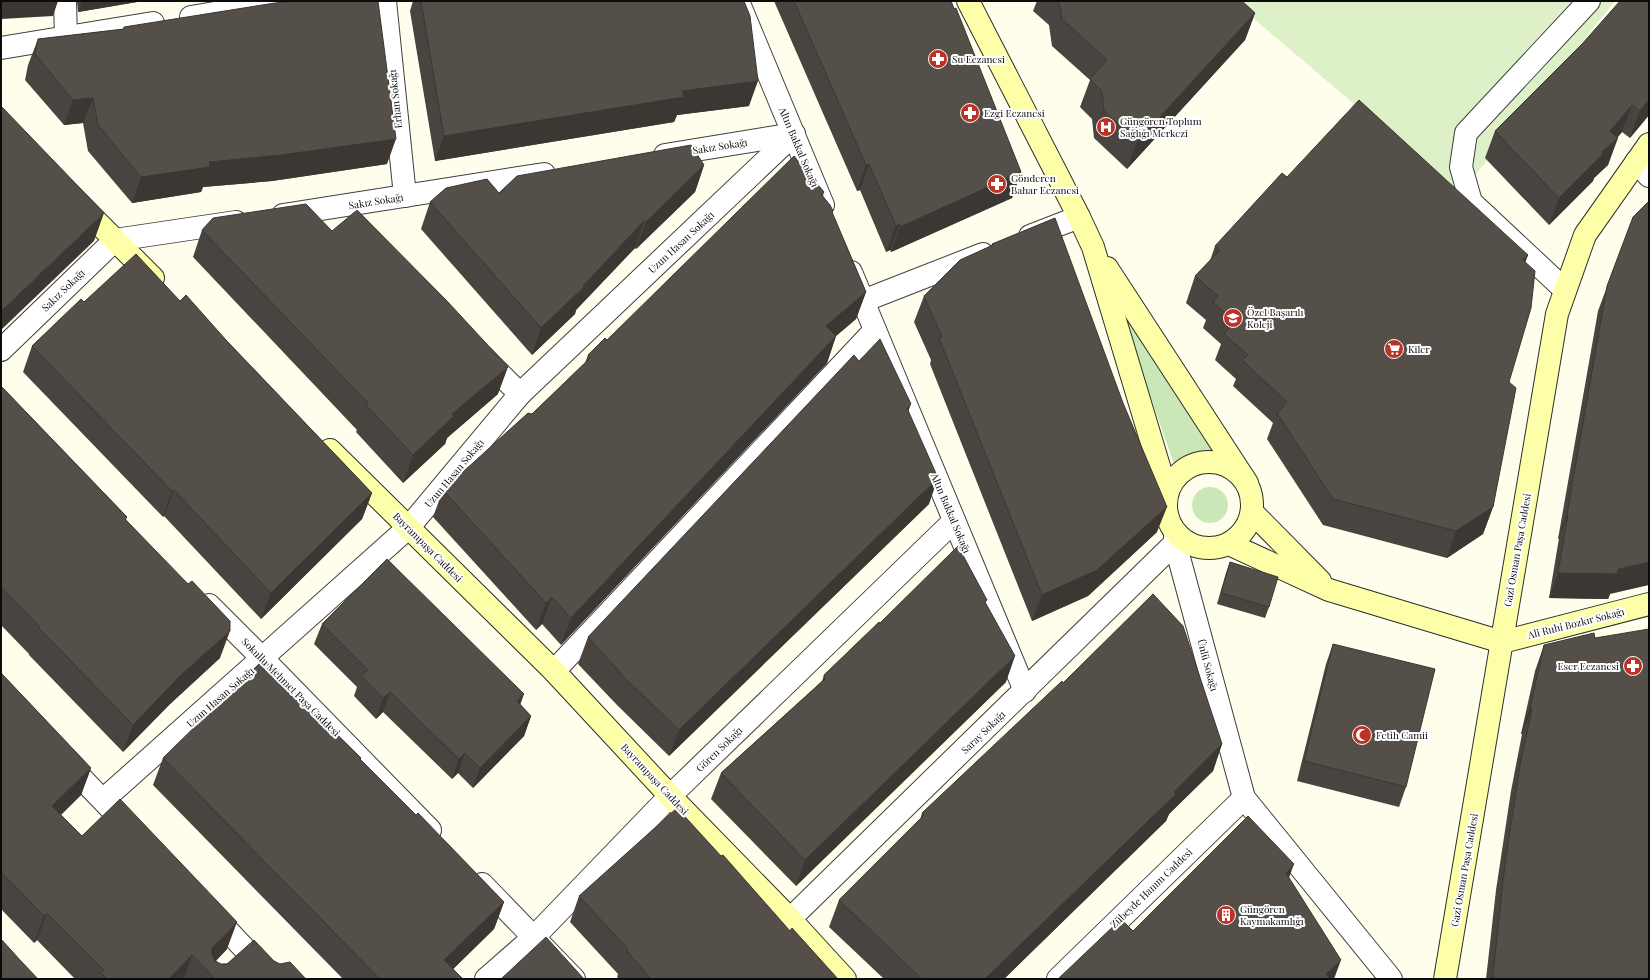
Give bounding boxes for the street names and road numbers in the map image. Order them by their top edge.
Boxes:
street label: Erhan Sokağı [385,69,405,129]
street label: Altın Bakkal Sokağı [775,104,822,189]
street label: Sakız Sokağı [692,135,749,157]
street label: Sakız Sokağı [348,190,405,212]
street label: Uzun Hasan Sokağı [645,208,717,276]
street label: Sakız Sokağı [38,266,88,314]
street label: Uzun Hasan Sokağı [421,436,487,510]
street label: Altın Bakkal Sokağı [927,470,974,555]
street label: Gazi Osman Paşa Caddesi [1500,492,1534,608]
street label: Bayrampaşa Caddesi [390,509,466,585]
street label: Ali Ruhi Bozkır Sokağı [1525,604,1626,642]
street label: Sokullu Mehmet Paşa Caddesi [239,635,343,739]
street label: Ünlü Sokağı [1194,638,1222,693]
street label: Uzun Hasan Sokağı [183,664,257,730]
street label: Saray Sokağı [958,707,1008,757]
street label: Gören Sokağı [693,723,745,775]
street label: Bayrampaşa Caddesi [618,740,692,818]
street label: Gazi Osman Paşa Caddesi [1447,812,1481,928]
street label: Zübeyde Hanım Caddesi [1107,845,1195,931]

